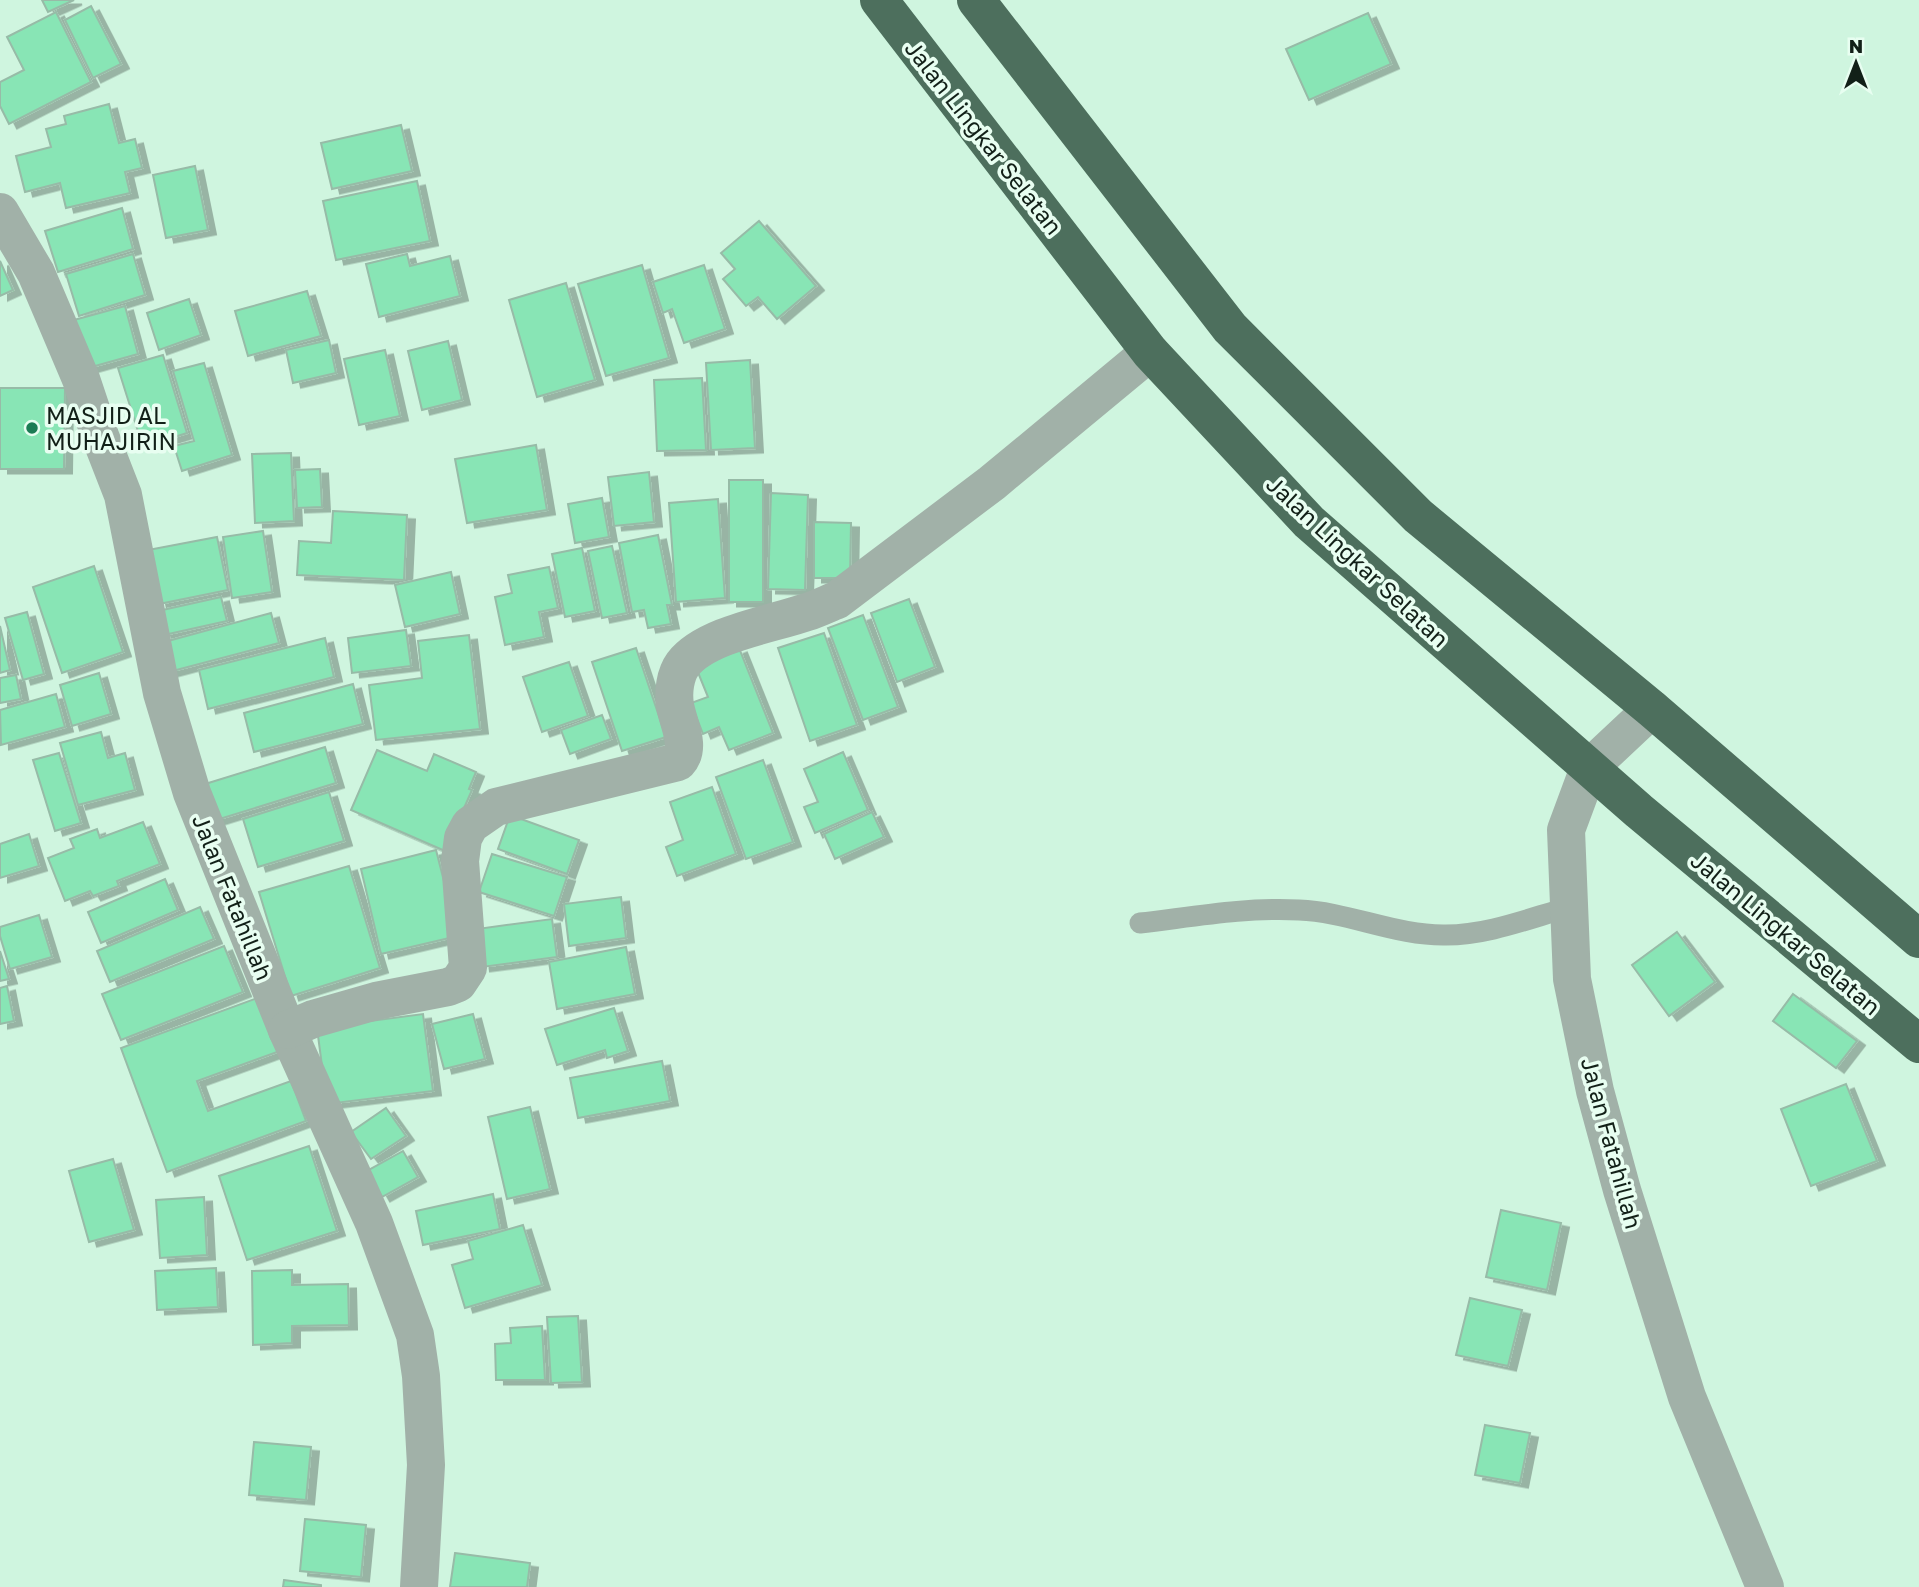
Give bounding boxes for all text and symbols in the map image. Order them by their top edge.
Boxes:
north arrow [1821,28,1891,98]
street label: Jalan Lingkar Selatan [900,34,1068,240]
text: N [1849,34,1863,57]
place label: MASJID AL MUHAJIRIN [46,401,176,455]
marker: MASJID AL MUHAJIRIN [24,420,40,436]
street label: Jalan Lingkar Selatan [1261,469,1455,653]
street label: Jalan Fatahillah [187,810,279,984]
street label: Jalan Lingkar Selatan [1686,846,1886,1020]
street label: Jalan Fatahillah [1576,1054,1648,1232]

